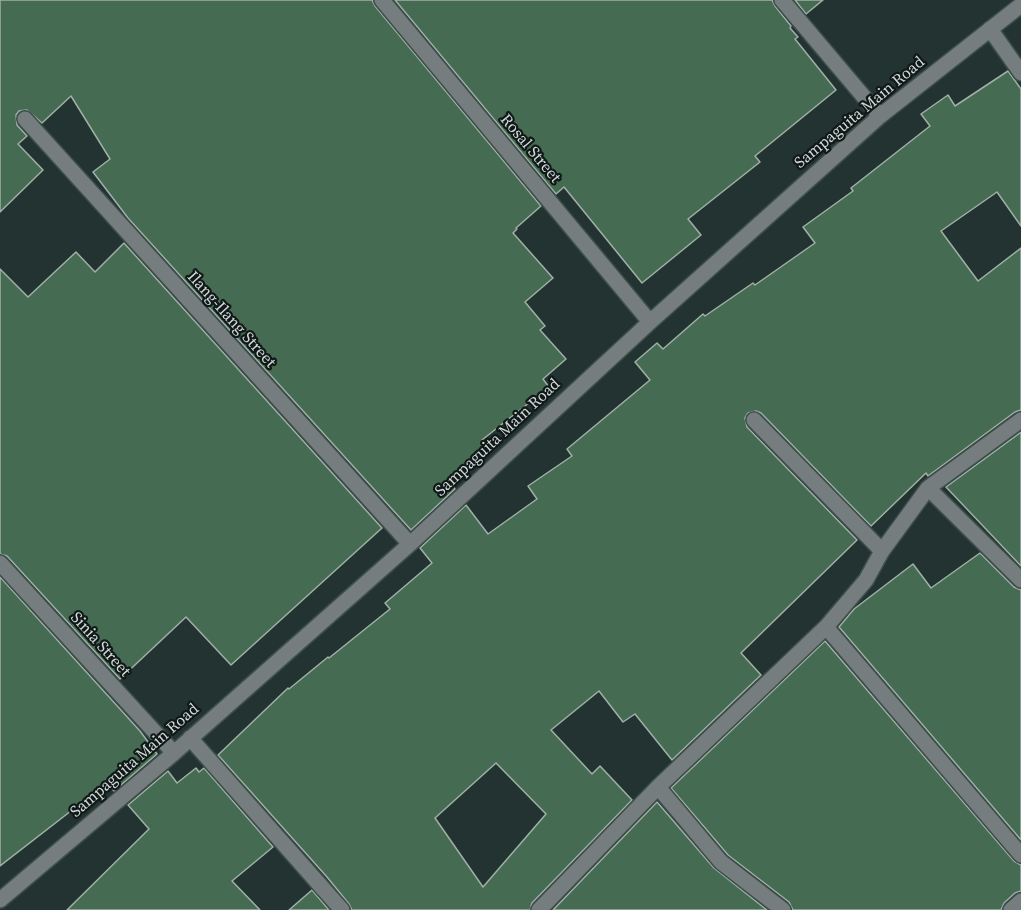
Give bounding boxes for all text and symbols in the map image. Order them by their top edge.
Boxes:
street label: Sampaguita Main Road [791,53,929,173]
street label: Rosal Street [496,111,564,187]
street label: Ilang-Ilang Street [183,268,279,372]
street label: Sampaguita Main Road [432,375,564,501]
street label: Sinia Street [66,609,134,681]
street label: Sampaguita Main Road [67,700,203,822]

